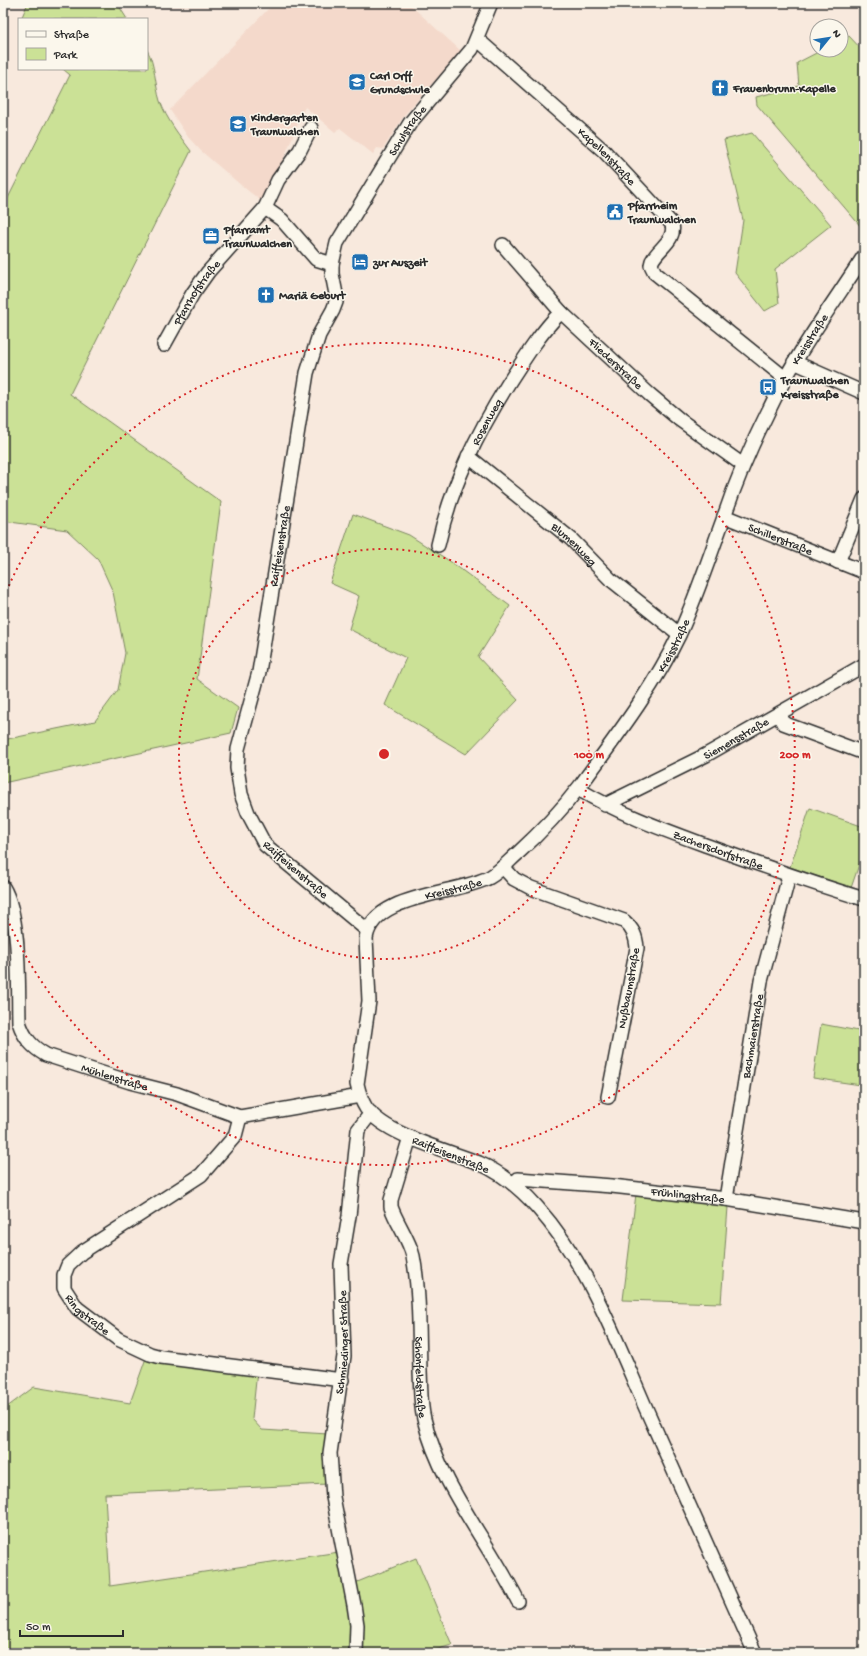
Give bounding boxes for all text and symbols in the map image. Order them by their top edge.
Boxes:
legend [18,18,148,70]
north arrow [809,18,849,58]
text: N [829,28,843,40]
text: Straße [54,29,90,43]
text: Park [53,49,79,63]
place label: Carl Orff Grundschule [369,70,430,98]
school or university icon: Carl Orff Grundschule [347,72,367,92]
church icon: Frauenbrunn-Kapelle [710,78,730,98]
place label: Frauenbrunn-Kapelle [732,83,837,97]
street label: Schulstraße [387,103,431,159]
place label: Kindergarten Traunwalchen [250,112,319,140]
school or university icon: Kindergarten Traunwalchen [228,114,248,134]
street label: Kapellenstraße [574,126,638,190]
place label: Pfarrheim Traunwalchen [627,200,696,228]
public building icon: Pfarrheim Traunwalchen [605,202,625,222]
place label: Pfarramt Traunwalchen [223,224,292,252]
office icon: Pfarramt Traunwalchen [201,226,221,246]
hotel icon: zur Auszeit [350,252,370,272]
street label: Pfarrhofstraße [171,257,225,329]
place label: zur Auszeit [372,257,428,271]
church icon: Mariä Geburt [256,285,276,305]
place label: Mariä Geburt [279,290,346,304]
street label: Kreisstraße [790,311,833,368]
street label: Fliederstraße [584,336,645,394]
place label: Traunwalchen Kreisstraße [780,375,849,403]
bus stop icon: Traunwalchen Kreisstraße [758,377,778,397]
street label: Rosenweg [470,397,507,448]
street label: Raiffeisenstraße [268,504,295,588]
street label: Blumenweg [547,520,599,570]
street label: Schillerstraße [746,521,815,560]
street label: Kreisstraße [655,617,694,675]
street label: Siemensstraße [702,715,773,764]
centre of rings [377,747,391,761]
text: 100 m [573,749,604,763]
text: 200 m [780,749,811,763]
street label: Zachersdorfstraße [671,829,765,874]
street label: Raiffeisenstraße [259,838,331,903]
street label: Kreisstraße [424,876,485,904]
street label: Nußbaumstraße [616,946,644,1030]
street label: Bachmaierstraße [740,992,768,1081]
street label: Mühlenstraße [79,1062,150,1095]
street label: Raiffeisenstraße [410,1134,491,1178]
street label: Frühlingstraße [649,1185,726,1208]
street label: Schmiedinger Straße [334,1289,353,1395]
street label: Ringstraße [61,1292,112,1340]
street label: Schönfeldstraße [410,1336,429,1420]
scale bar [20,1612,123,1638]
text: 50 m [26,1621,51,1635]

